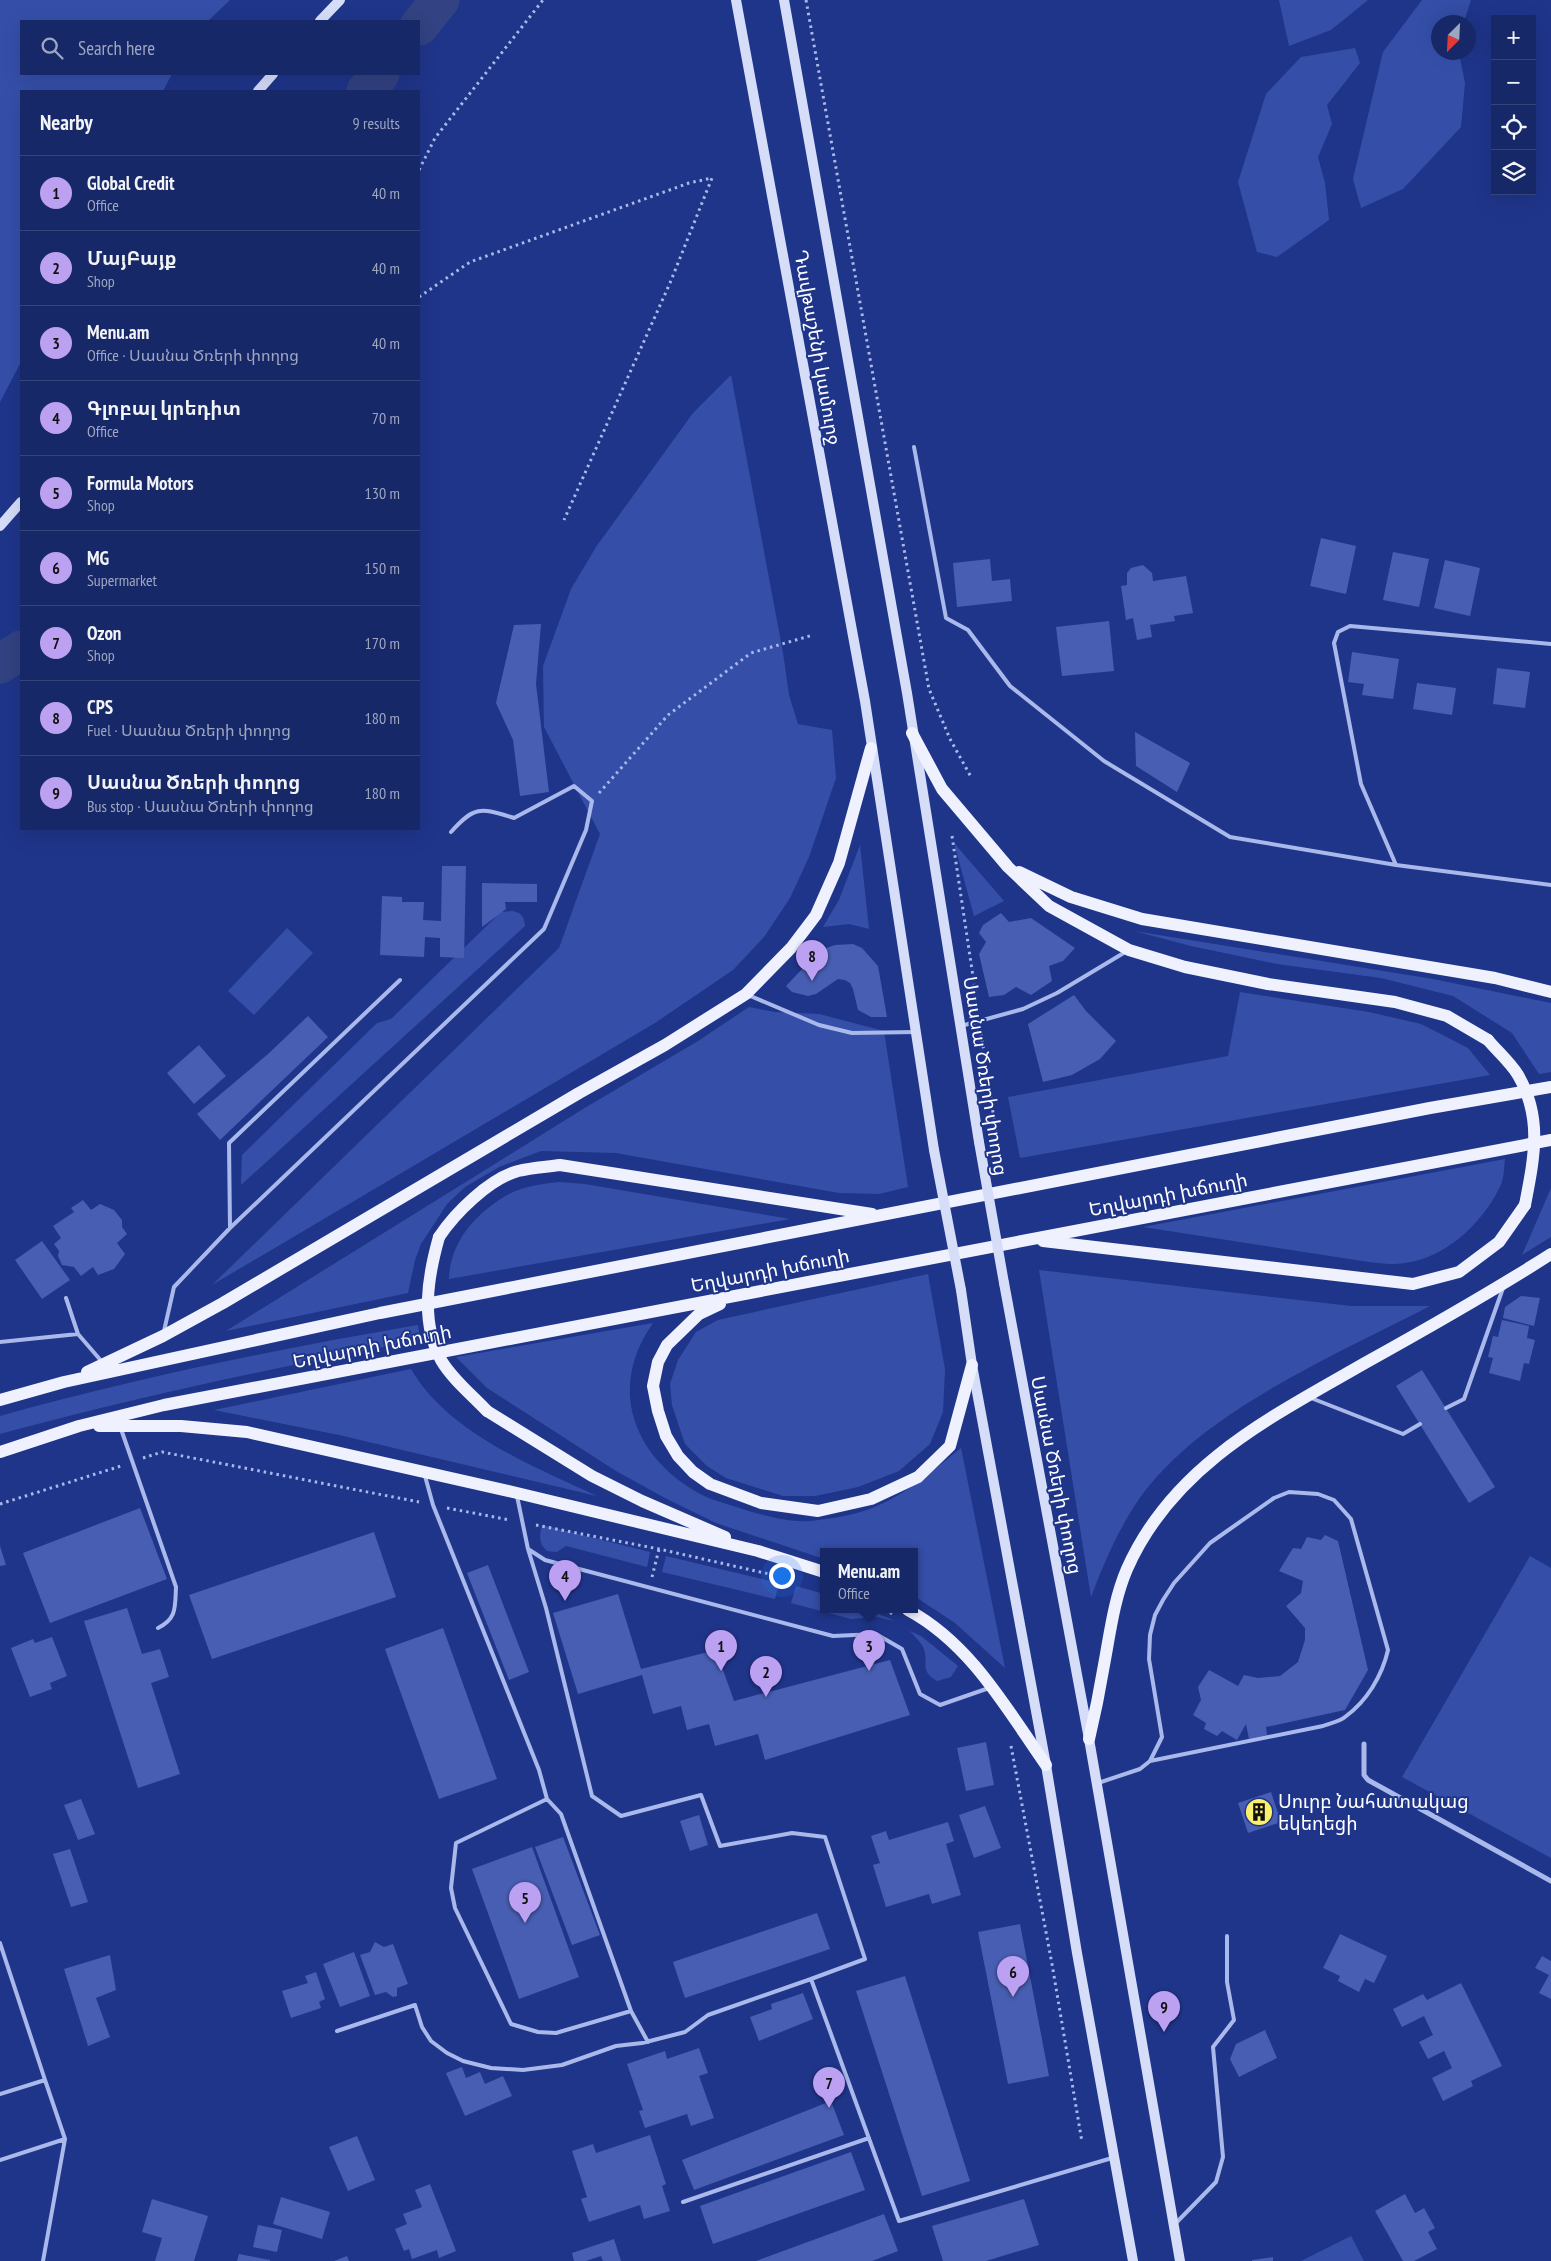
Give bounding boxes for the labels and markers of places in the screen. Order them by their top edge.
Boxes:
pin: 8 [796,940,828,981]
pin: 4 [549,1560,581,1601]
pin: 1 [705,1630,737,1671]
pin: 3 [853,1630,885,1671]
pin: 2 [750,1656,782,1697]
place label: Սուրբ Նահատակաց եկեղեցի [1278,1789,1469,1835]
building icon: Սուրբ Նահատակաց եկեղեցի [1244,1797,1274,1827]
pin: 5 [509,1882,541,1923]
pin: 6 [997,1956,1029,1997]
pin: 9 [1148,1991,1180,2032]
pin: 7 [813,2067,845,2108]

